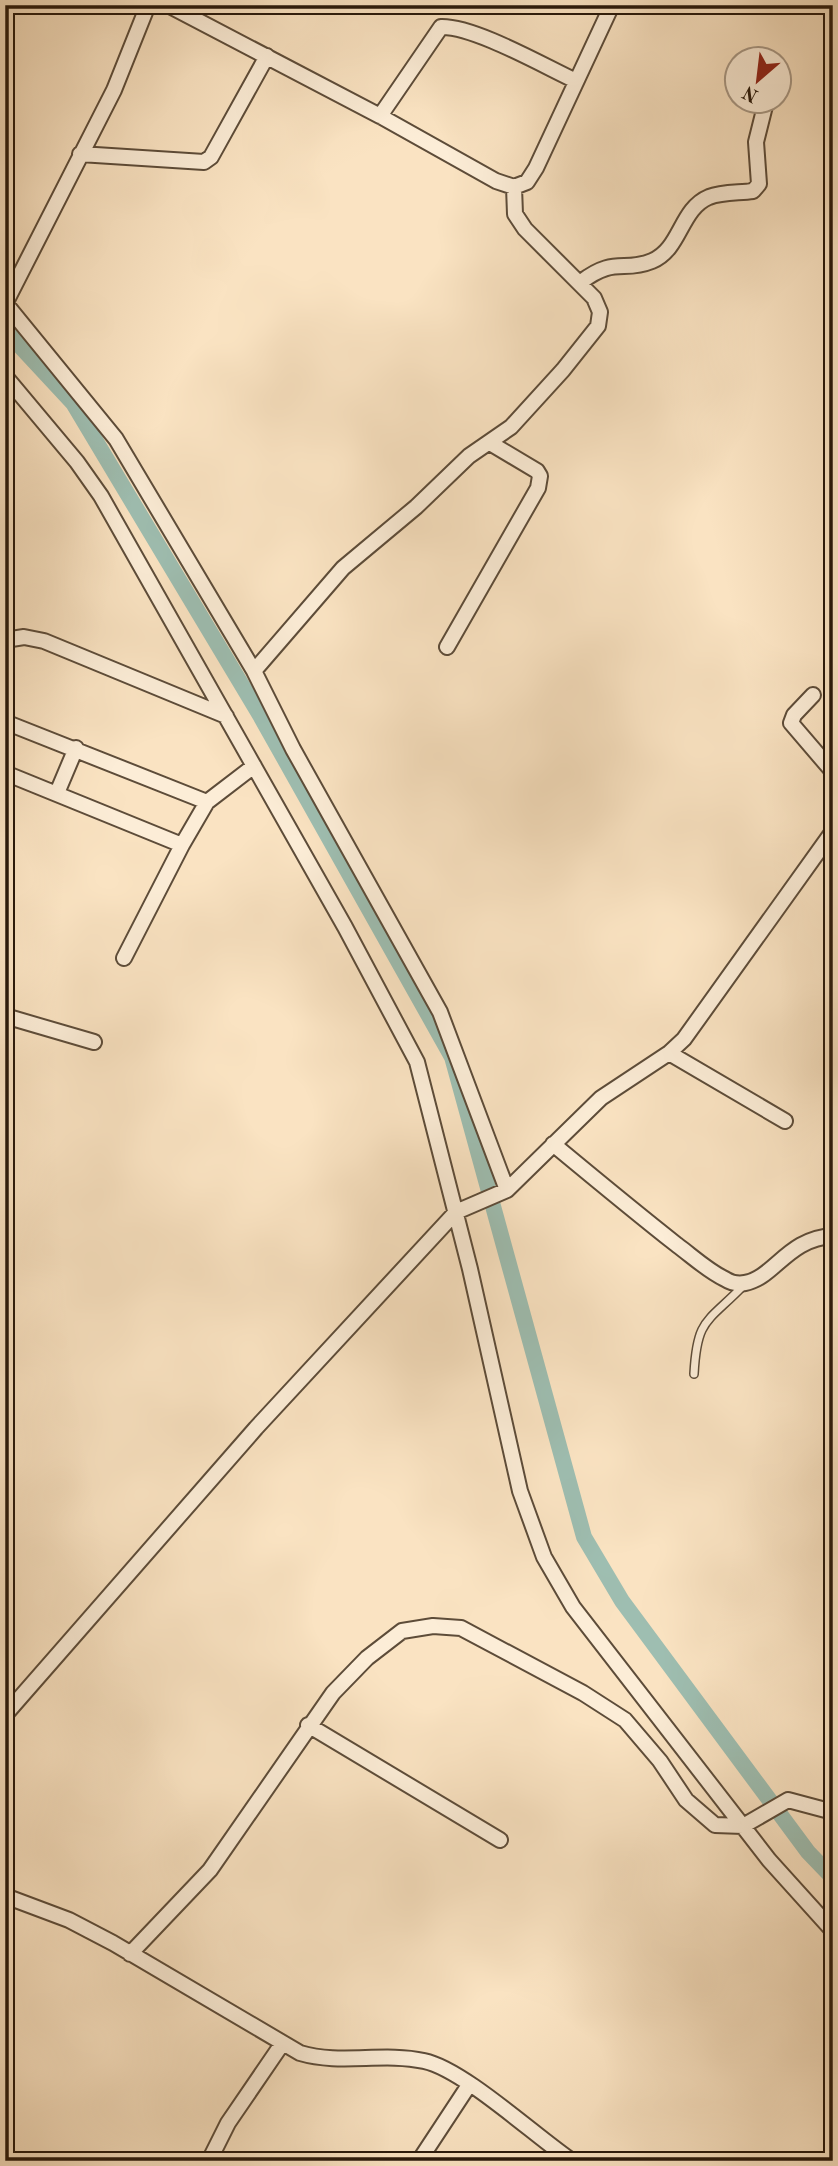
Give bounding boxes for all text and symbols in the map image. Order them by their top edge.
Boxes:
north arrow [722,46,792,116]
text: N [740,81,762,105]

